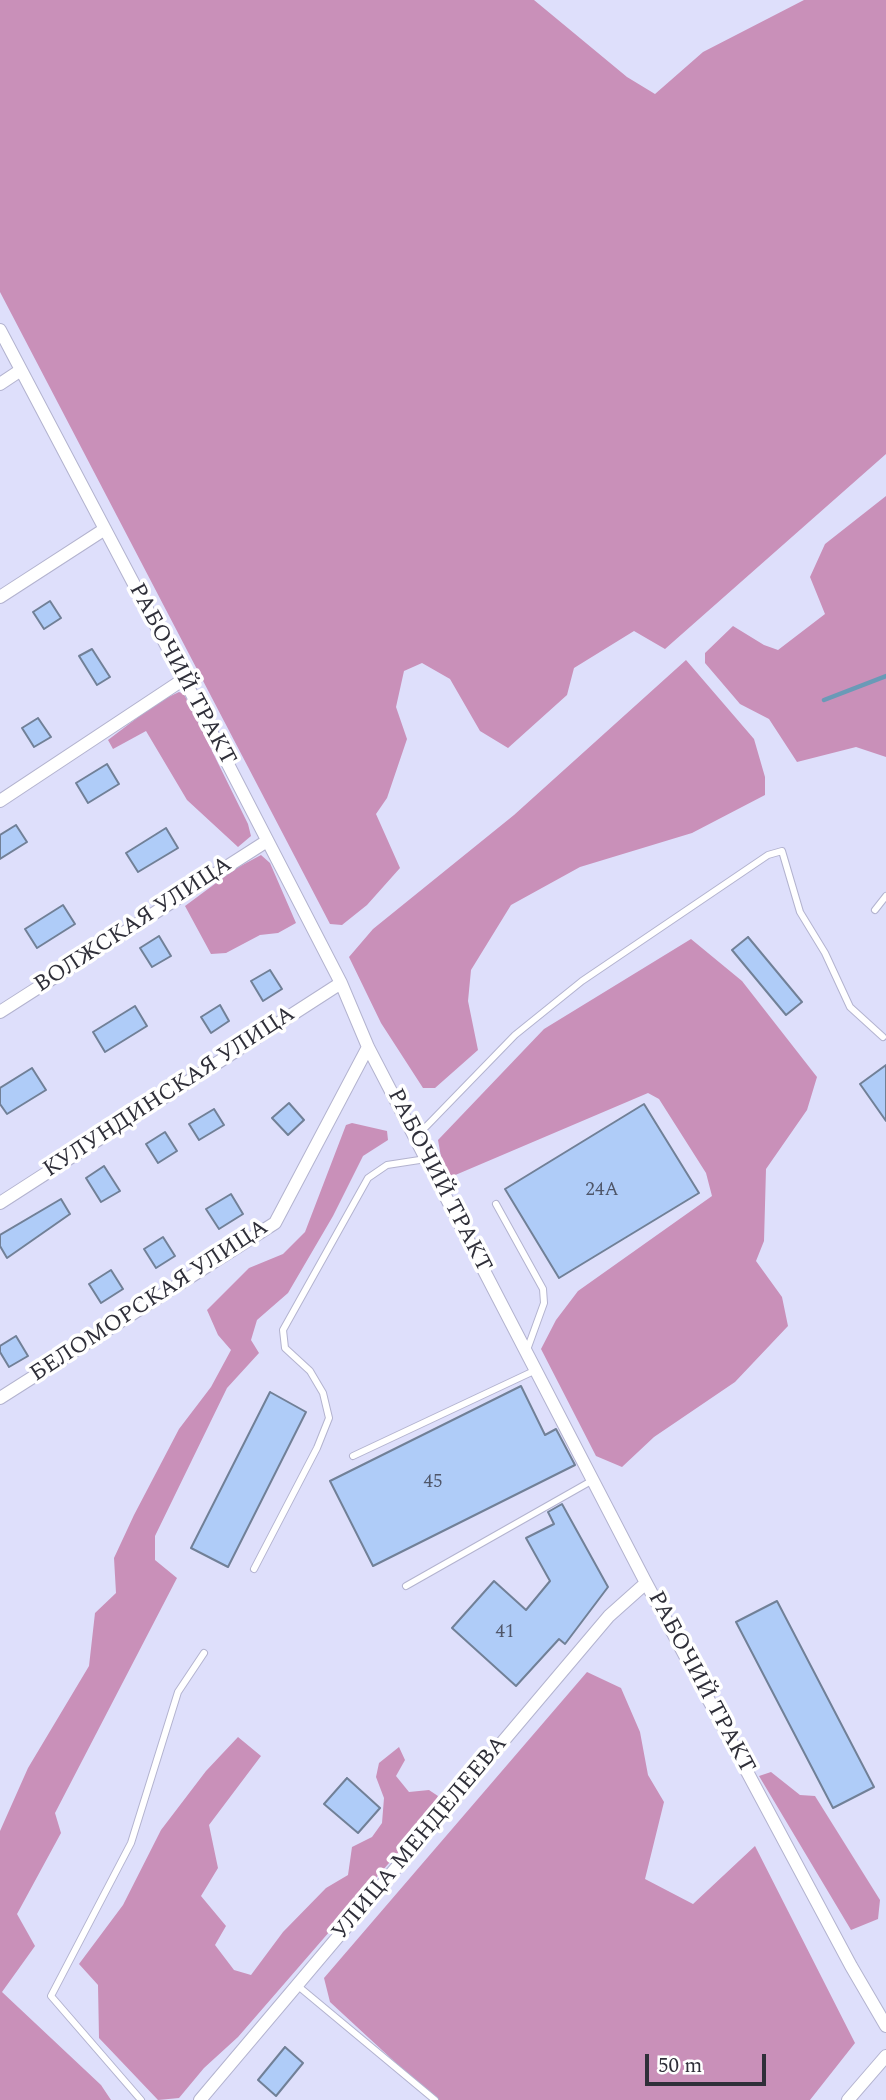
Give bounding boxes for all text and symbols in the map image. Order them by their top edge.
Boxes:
street label: РАБОЧИЙ ТРАКТ [121,579,241,771]
street label: ВОЛЖСКАЯ УЛИЦА [30,852,238,1000]
street label: КУЛУНДИНСКАЯ УЛИЦА [39,1001,301,1185]
street label: РАБОЧИЙ ТРАКТ [380,1085,496,1277]
house number: 24А [585,1180,619,1202]
street label: БЕЛОМОРСКАЯ УЛИЦА [26,1215,274,1389]
house number: 45 [424,1472,442,1494]
street label: РАБОЧИЙ ТРАКТ [640,1587,760,1779]
house number: 41 [496,1622,514,1644]
street label: УЛИЦА МЕНДЕЛЕЕВА [328,1731,514,1947]
scale bar [648,2040,769,2084]
text: 50 m [658,2050,702,2082]

